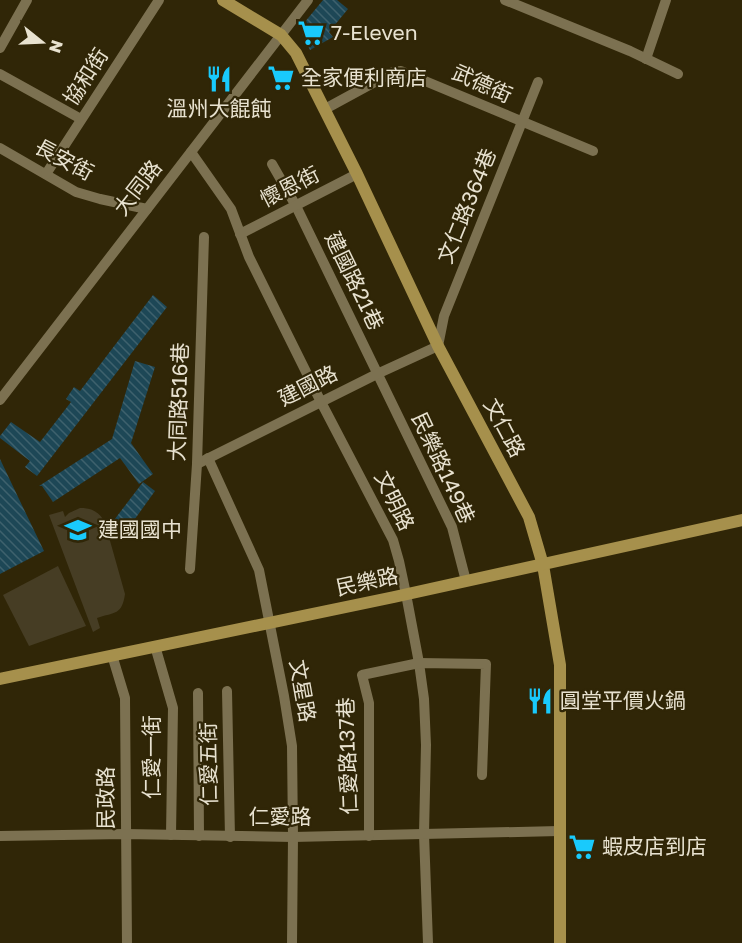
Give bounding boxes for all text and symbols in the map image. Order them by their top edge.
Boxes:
north arrow [12,12,72,72]
supermarket icon: 7-Eleven [296,18,326,48]
place label: 7-Eleven [331,19,418,45]
text: N [45,38,68,56]
street label: 協和街 [57,43,113,110]
street label: 武德街 [448,58,516,108]
supermarket icon: 全家便利商店 [266,63,296,93]
restaurant icon: 溫州大餛飩 [204,64,234,94]
place label: 全家便利商店 [301,64,427,90]
place label: 溫州大餛飩 [167,95,272,121]
street label: 長安街 [31,133,98,185]
street label: 文仁路364巷 [431,144,501,267]
street label: 大同路 [108,155,167,220]
street label: 懷恩街 [256,160,324,212]
street label: 建國路21巷 [320,227,390,334]
street label: 大同路516巷 [163,342,193,462]
street label: 建國路 [274,359,342,411]
street label: 文仁路 [479,394,531,461]
street label: 民樂路149巷 [407,408,481,527]
street label: 文明路 [369,467,420,535]
school or university icon: 建國國中 [63,515,93,545]
place label: 建國國中 [98,516,182,542]
street label: 民樂路 [333,562,400,600]
street label: 文星路 [285,658,321,724]
restaurant icon: 圓堂平價火鍋 [525,686,555,716]
place label: 圓堂平價火鍋 [560,687,686,713]
street label: 仁愛路137巷 [332,697,362,815]
street label: 仁愛一街 [138,715,164,799]
street label: 仁愛五街 [194,722,222,806]
street label: 民政路 [92,767,118,830]
street label: 仁愛路 [249,803,312,829]
supermarket icon: 蝦皮店到店 [567,832,597,862]
place label: 蝦皮店到店 [602,833,707,859]

